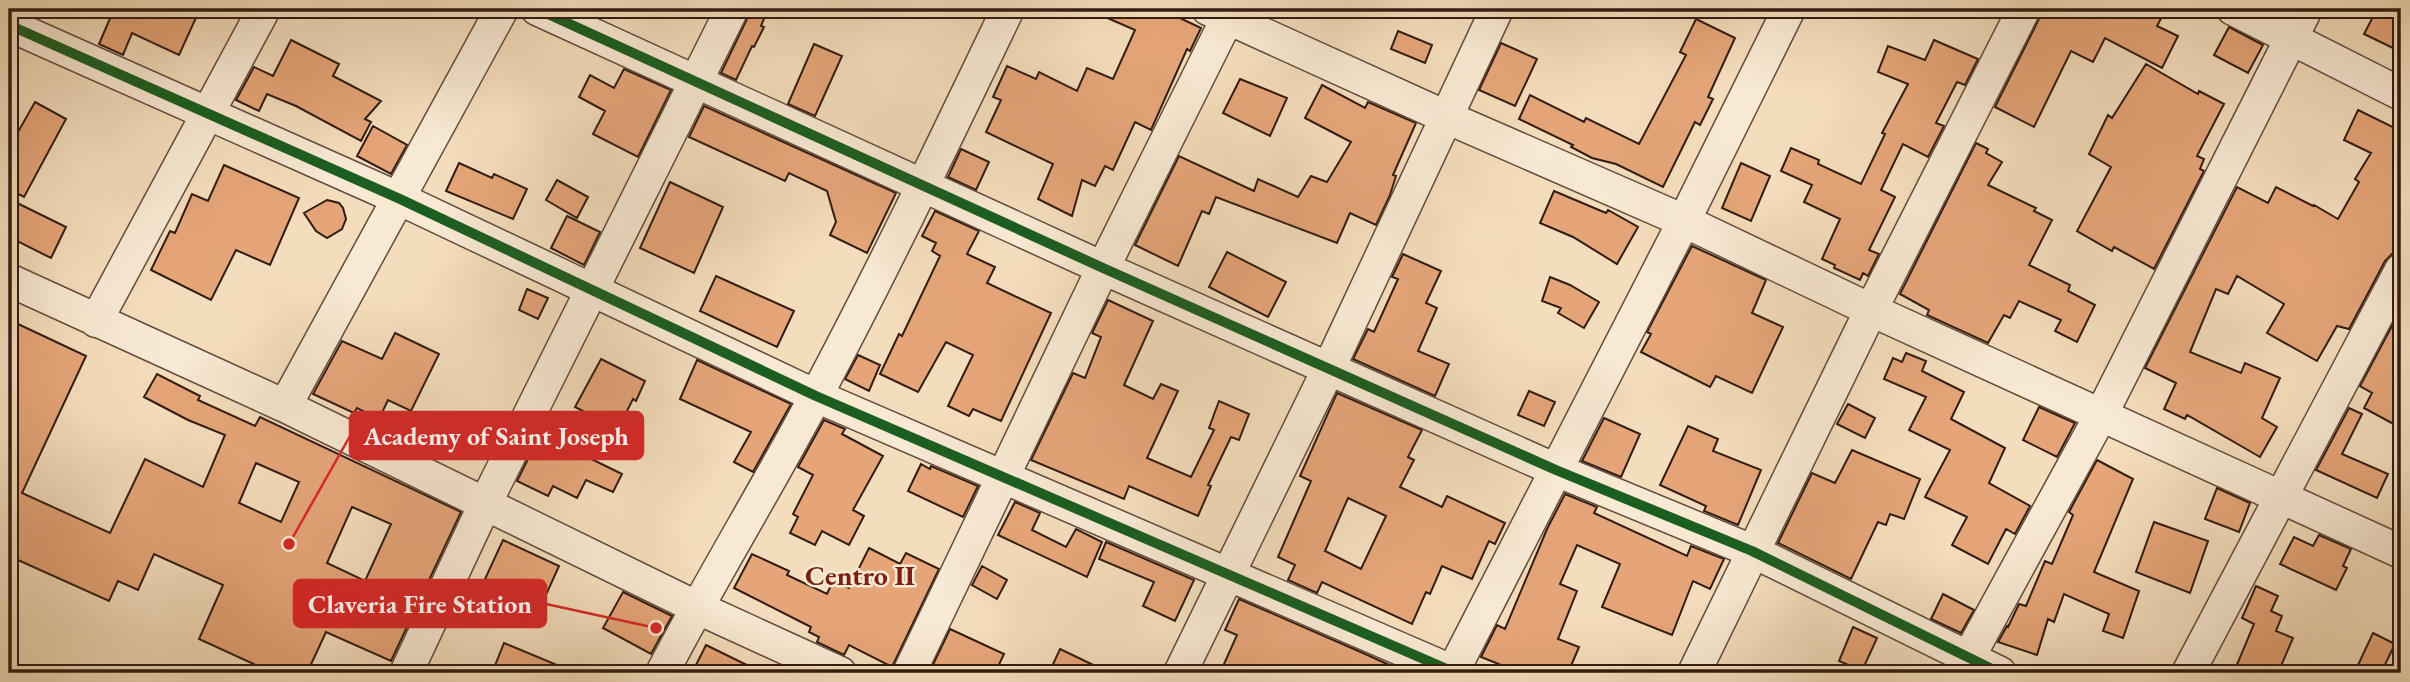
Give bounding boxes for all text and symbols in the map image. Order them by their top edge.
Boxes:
callout: Academy of Saint Joseph [350,412,643,459]
text: Academy of Saint Joseph [362,419,629,453]
district label: Centro II [805,557,915,593]
callout: Claveria Fire Station [294,580,546,627]
text: Claveria Fire Station [308,587,532,621]

